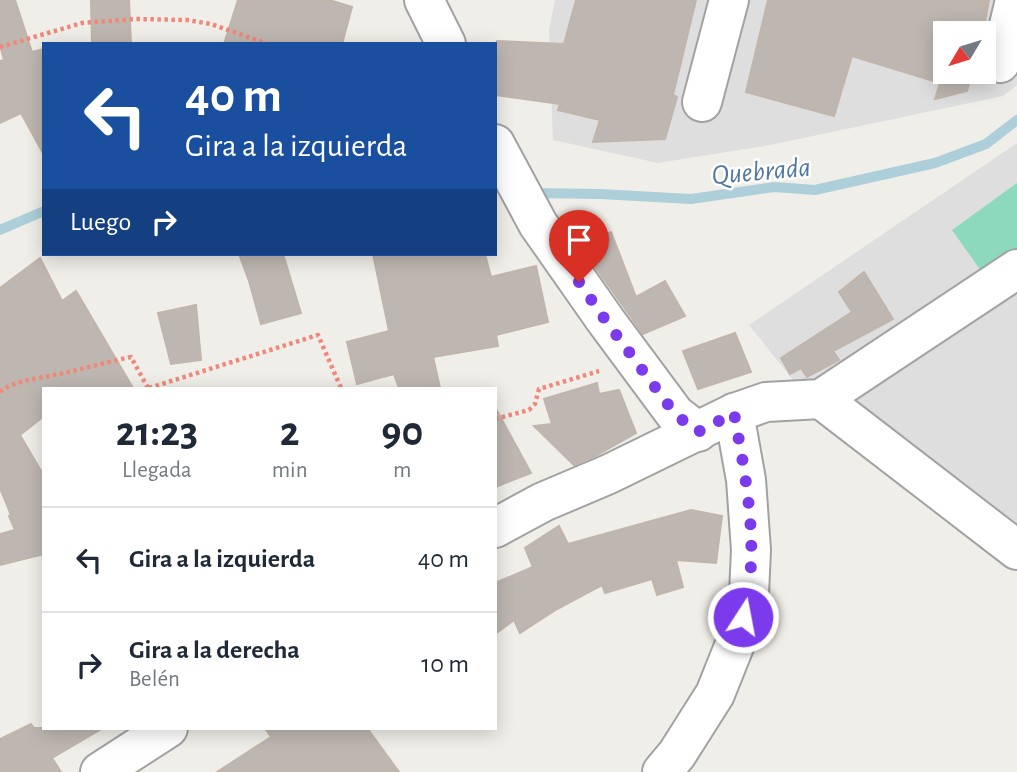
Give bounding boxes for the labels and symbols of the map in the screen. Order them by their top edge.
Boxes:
north arrow [933,21,996,84]
water label: Quebrada [711,154,812,190]
pin [549,210,609,282]
position arrow [706,580,780,654]

